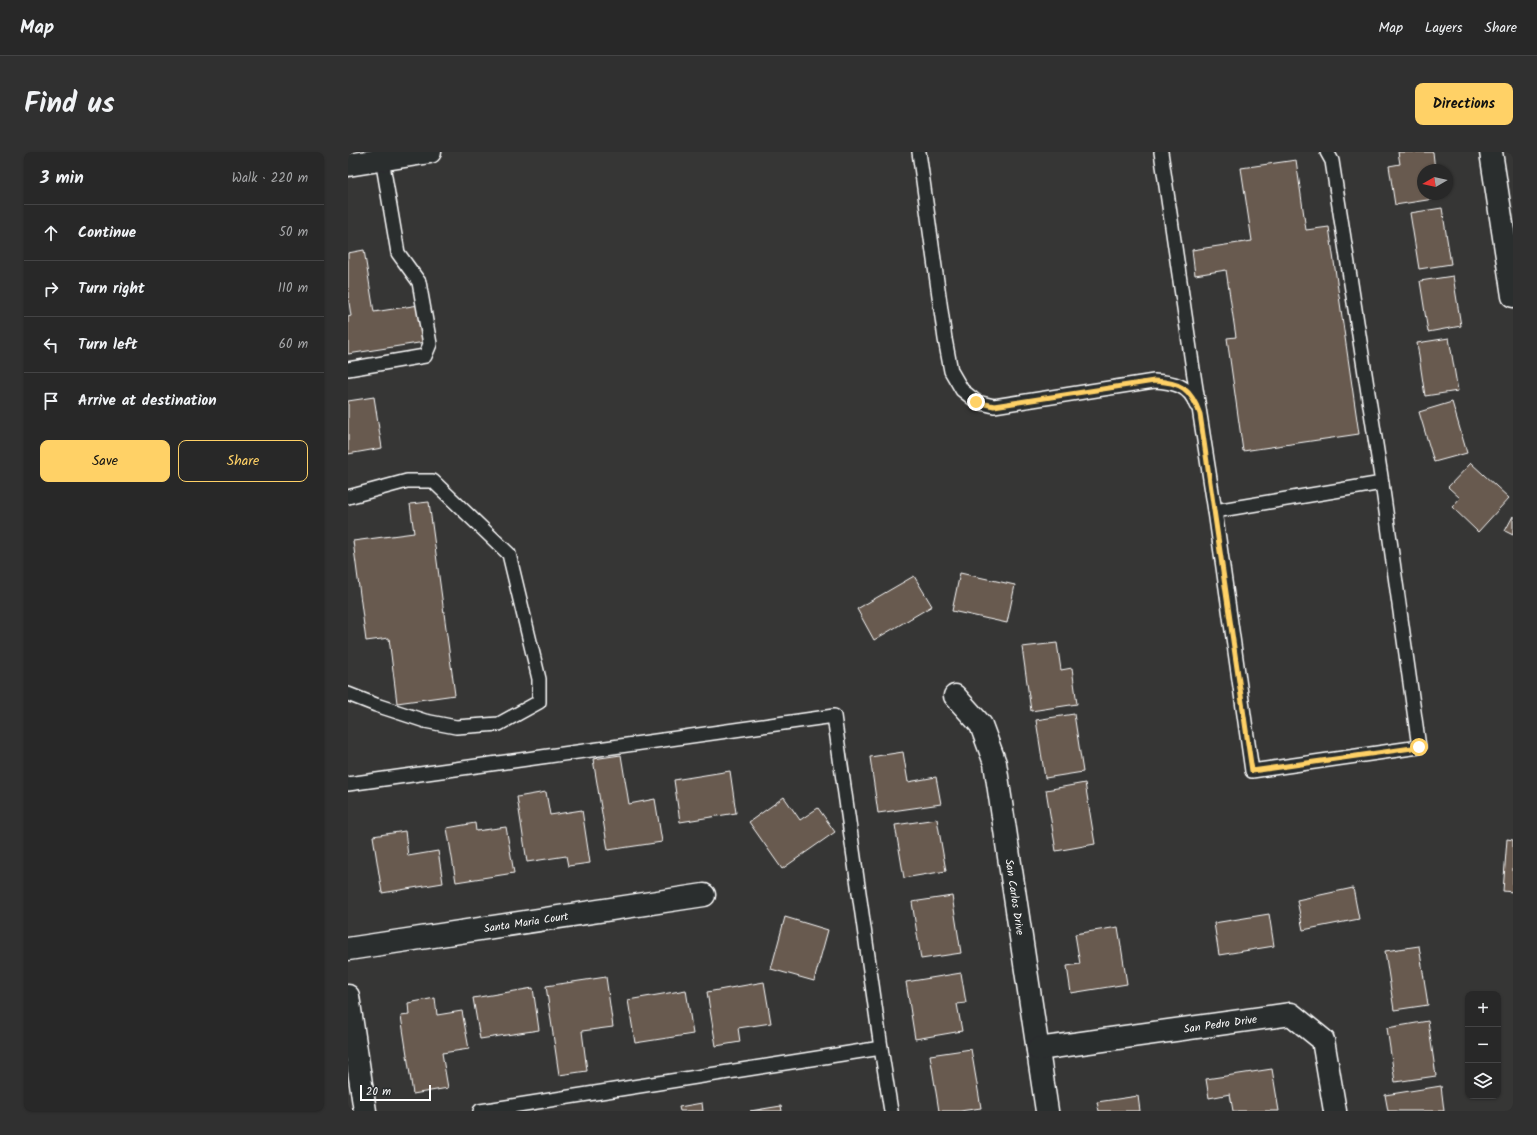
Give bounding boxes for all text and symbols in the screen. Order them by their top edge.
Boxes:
text: Map [20,13,54,43]
text: Map [1379,17,1403,39]
text: Layers [1425,17,1463,39]
text: Share [1485,17,1517,39]
text: Find us [24,82,115,127]
button: Directions [1415,83,1513,125]
north arrow [1417,164,1453,200]
text: 3 min [40,165,84,192]
text: Walk · 220 m [232,168,308,189]
text: Continue [78,221,136,245]
icon: ahead [40,222,62,244]
text: 50 m [279,222,308,243]
text: Turn right [78,277,145,301]
icon: right [40,278,62,300]
text: 110 m [278,278,308,299]
text: Turn left [78,333,138,357]
icon: left [40,334,62,356]
text: 60 m [279,334,308,355]
text: Arrive at destination [78,389,217,413]
icon: arrive [40,390,62,412]
route end [967,393,985,411]
button: Save [40,440,170,482]
button: Share [178,440,308,482]
route start [1410,738,1428,756]
street label: San Carlos Drive [999,858,1029,936]
street label: Santa Maria Court [483,908,570,938]
map controls [1465,991,1501,1099]
button: + [1465,991,1501,1027]
street label: San Pedro Drive [1183,1011,1258,1039]
button: − [1465,1027,1501,1063]
button: layers [1465,1063,1501,1099]
scale bar [360,1083,431,1102]
text: 20 m [366,1083,391,1101]

